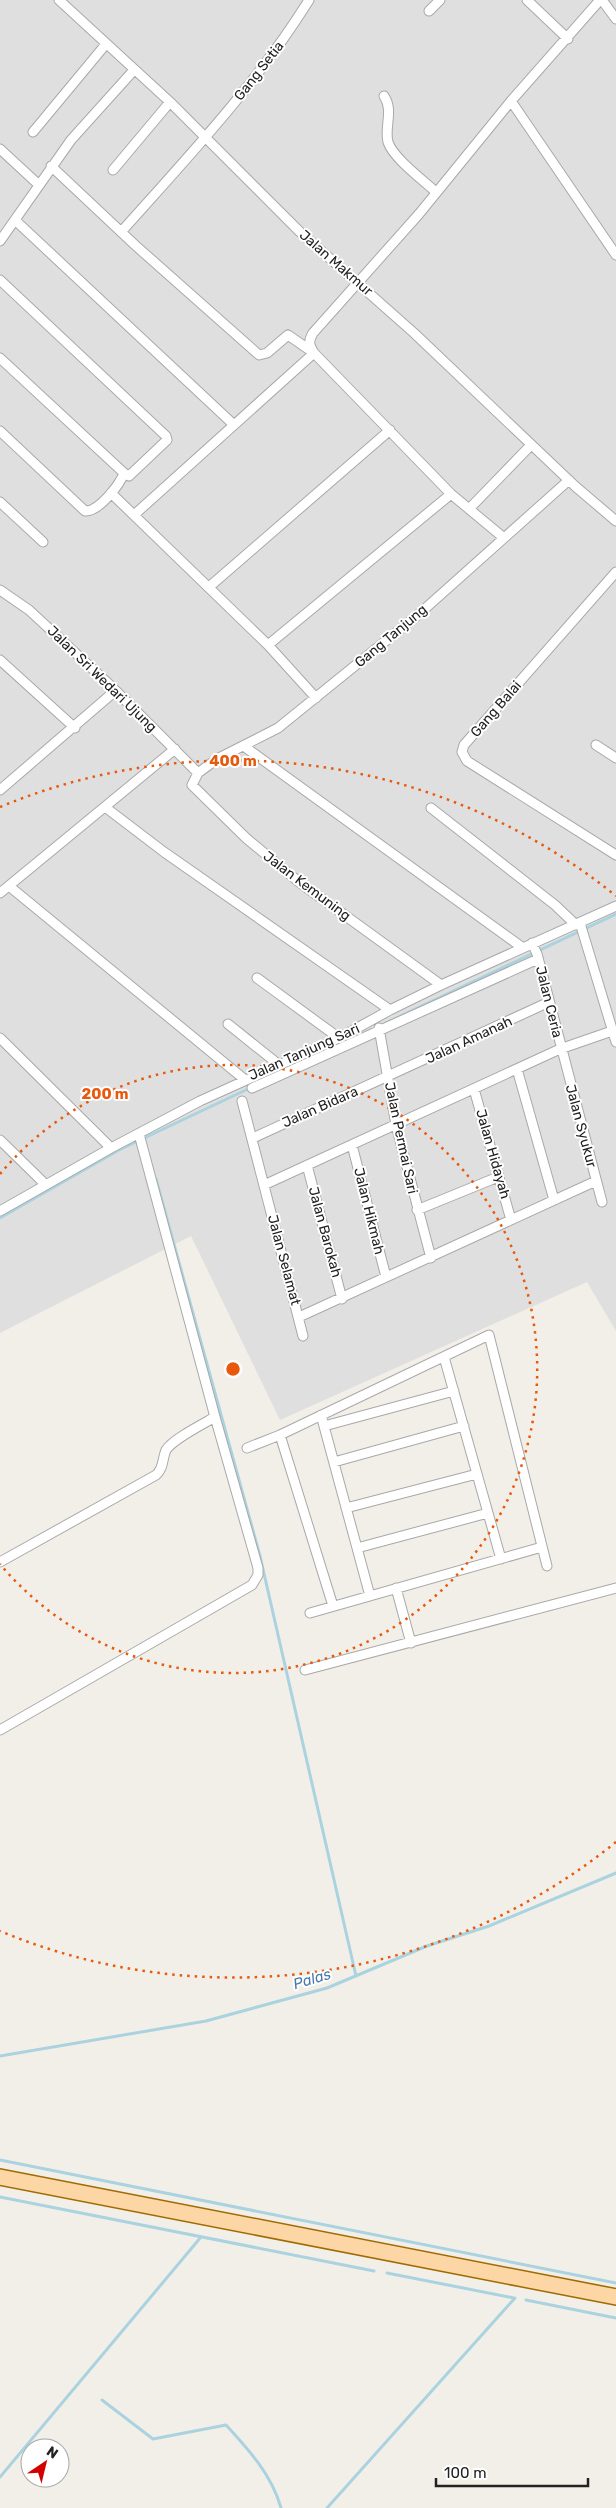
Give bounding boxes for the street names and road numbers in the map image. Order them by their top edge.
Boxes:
street label: Gang Setia [231,38,287,104]
street label: Jalan Makmur [296,226,377,300]
street label: Gang Tanjung [351,601,431,671]
street label: Jalan Sri Wedari Ujung [44,622,160,736]
street label: Gang Balai [467,677,525,741]
street label: Jalan Kemuning [260,848,354,924]
street label: Jalan Ceria [532,964,566,1040]
street label: Jalan Amanah [423,1013,515,1067]
street label: Jalan Tanjung Sari [246,1020,362,1084]
street label: Jalan Permai Sari [381,1081,421,1195]
street label: Jalan Bidara [279,1083,361,1131]
street label: Jalan Syukur [562,1083,600,1170]
street label: Jalan Hidayah [472,1107,514,1201]
street label: Jalan Hikmah [350,1166,388,1256]
street label: Jalan Barokah [305,1185,345,1279]
street label: Jalan Selamat [264,1213,304,1308]

